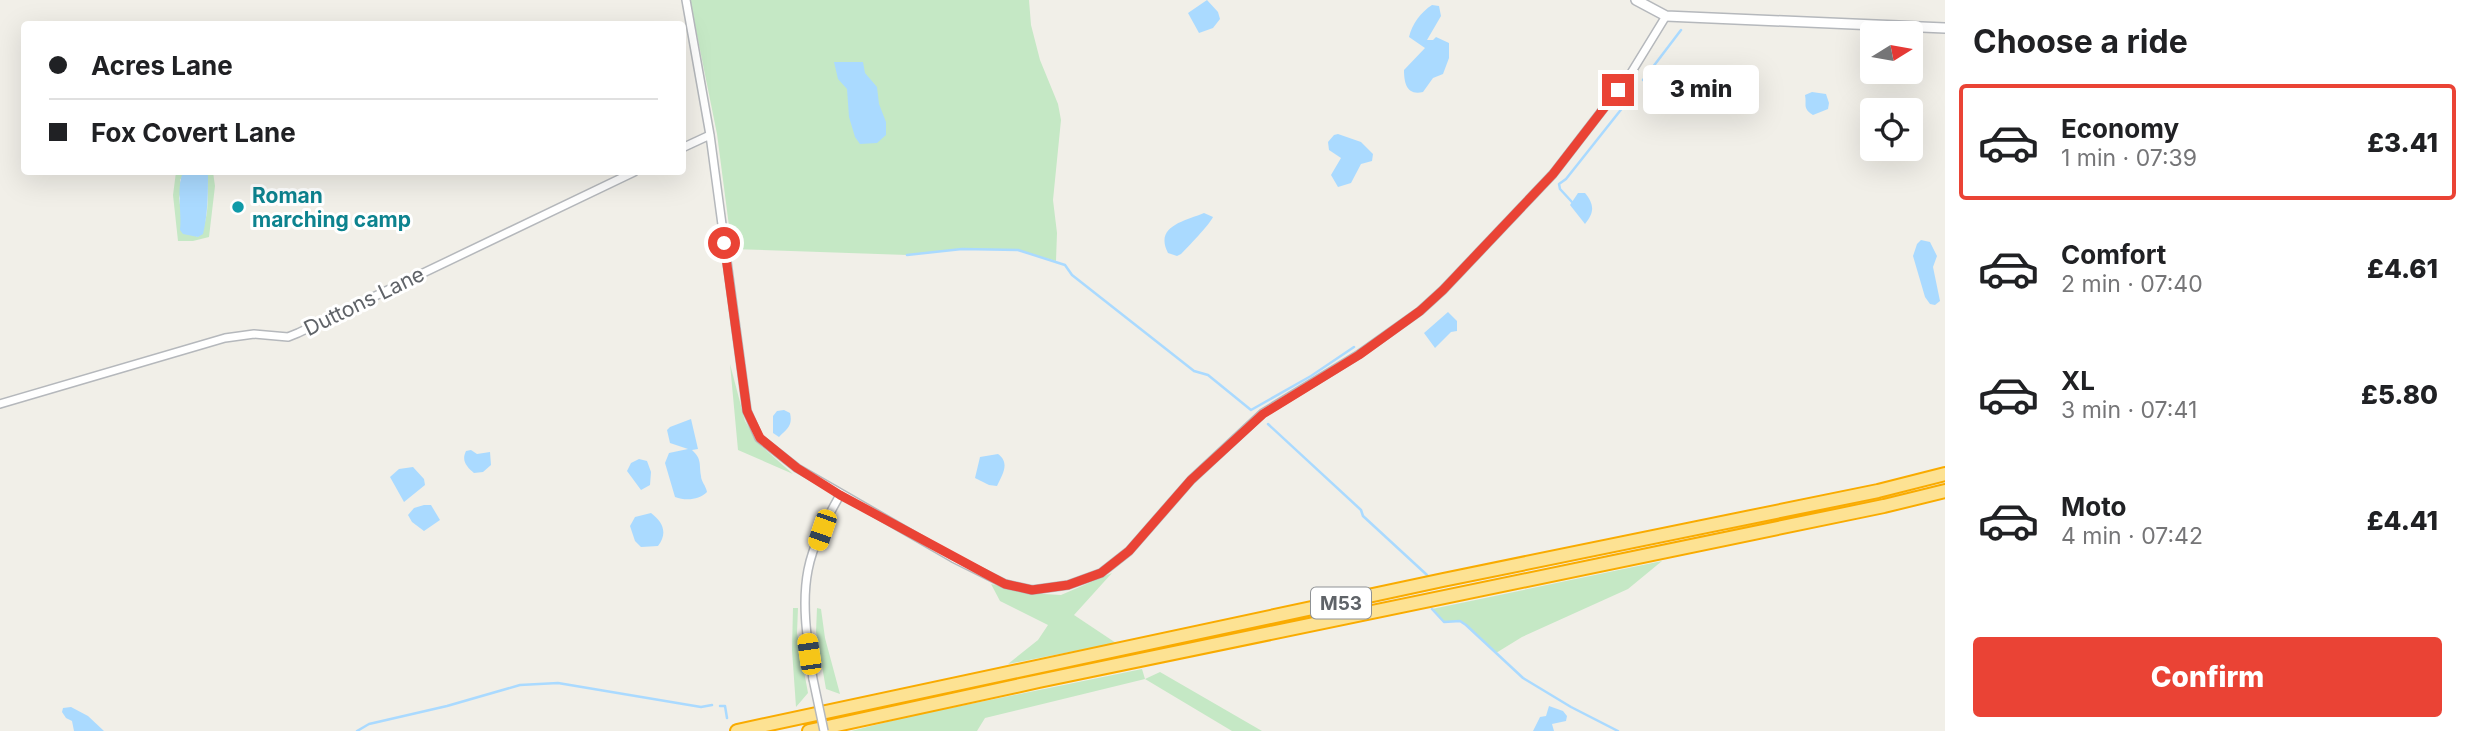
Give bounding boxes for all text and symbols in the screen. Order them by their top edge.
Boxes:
north arrow [1860,21,1923,84]
map controls [1860,21,1923,161]
text: Choose a ride [1973,22,2188,61]
text: Acres Lane [91,50,233,81]
callout: 3 min [1642,66,1758,114]
route end [1602,74,1634,106]
text: 3 min [1670,75,1732,103]
button: locate [1860,98,1923,161]
icon: car [1977,111,2040,174]
text: Economy [2061,113,2179,144]
text: Fox Covert Lane [91,117,296,148]
text: £3.41 [2367,127,2438,158]
text: 1 min · 07:39 [2061,144,2197,172]
place label: Roman marching camp [252,183,411,232]
marker: Roman marching camp [230,199,246,215]
route start [708,227,740,259]
icon: car [1977,237,2040,300]
text: Comfort [2061,239,2166,270]
text: £4.61 [2367,253,2438,284]
street label: Duttons Lane [300,261,428,341]
text: 2 min · 07:40 [2061,270,2203,298]
icon: car [1977,363,2040,426]
text: XL [2061,365,2095,396]
text: £5.80 [2361,379,2438,410]
text: 3 min · 07:41 [2061,396,2197,424]
icon: car [1977,489,2040,552]
text: Moto [2061,491,2126,522]
text: £4.41 [2367,505,2438,536]
car [806,507,839,553]
text: 4 min · 07:42 [2061,522,2203,550]
road number: M53 [1311,588,1371,618]
car [796,632,823,676]
button: Confirm [1973,637,2442,717]

